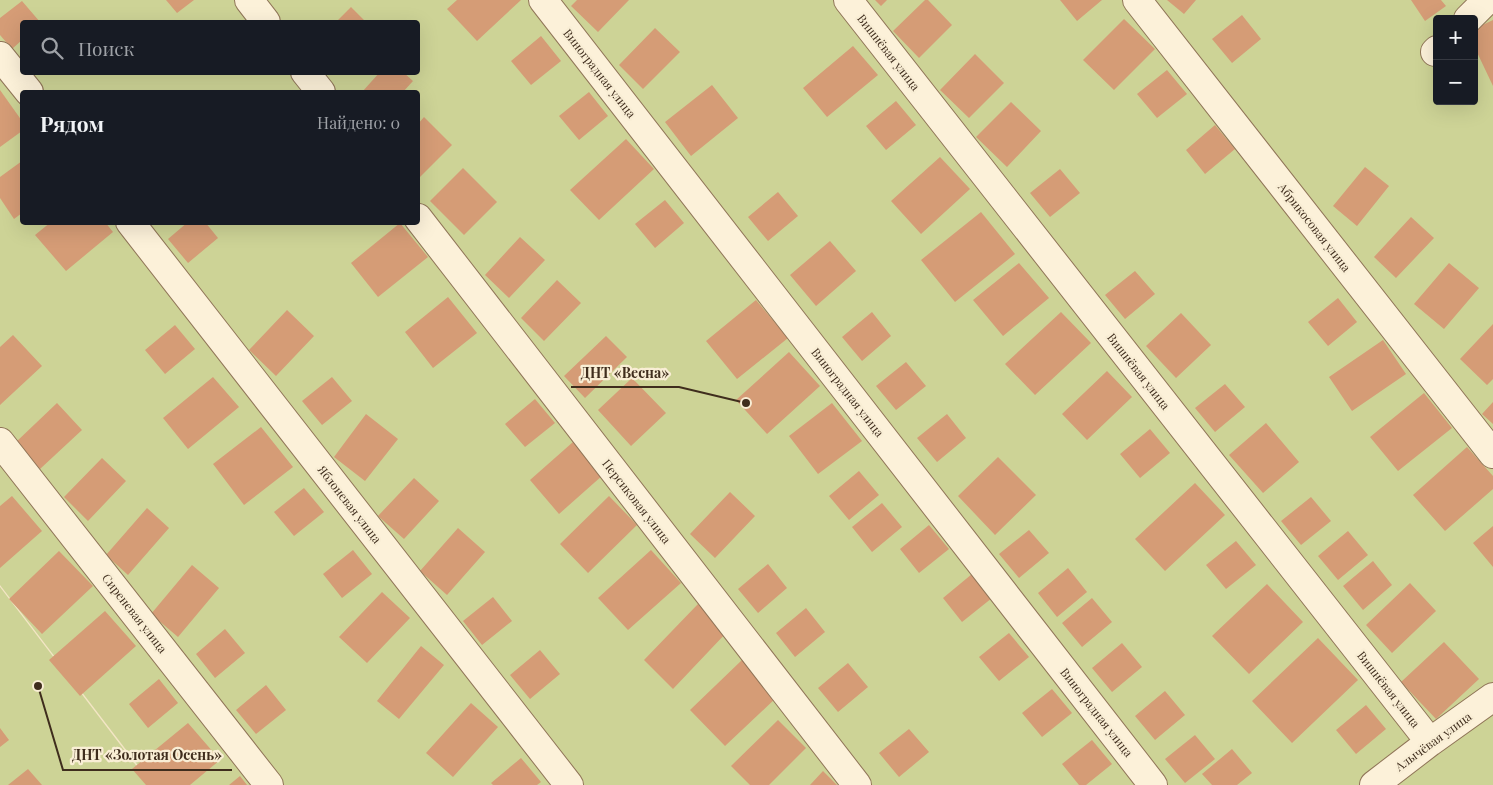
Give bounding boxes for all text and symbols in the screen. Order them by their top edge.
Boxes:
street label: Вишнёвая улица [854,10,924,94]
map controls [1433,15,1478,105]
button: + [1433,15,1478,60]
search box [20,20,420,75]
street label: Виноградная улица [560,25,640,121]
icon: search [38,34,66,62]
text: Поиск [78,35,134,61]
button: − [1433,60,1478,105]
text: Рядом [40,109,104,137]
text: Найдено: 0 [317,112,400,133]
street label: Абрикосовая улица [1275,178,1355,275]
street label: Вишнёвая улица [1104,329,1174,413]
street label: Виноградная улица [808,344,888,440]
callout: ДНТ «Весна» [571,358,679,387]
text: ДНТ «Весна» [581,363,669,382]
street label: Персиковая улица [599,456,675,546]
street label: Яблоневая улица [314,461,385,546]
street label: Сиреневая улица [99,570,171,656]
street label: Вишнёвая улица [1354,647,1424,731]
street label: Виноградная улица [1057,664,1137,760]
street label: Алычёвая улица [1391,708,1474,775]
callout: ДНТ «Золотая Осень» [63,741,232,770]
text: ДНТ «Золотая Осень» [72,745,222,764]

